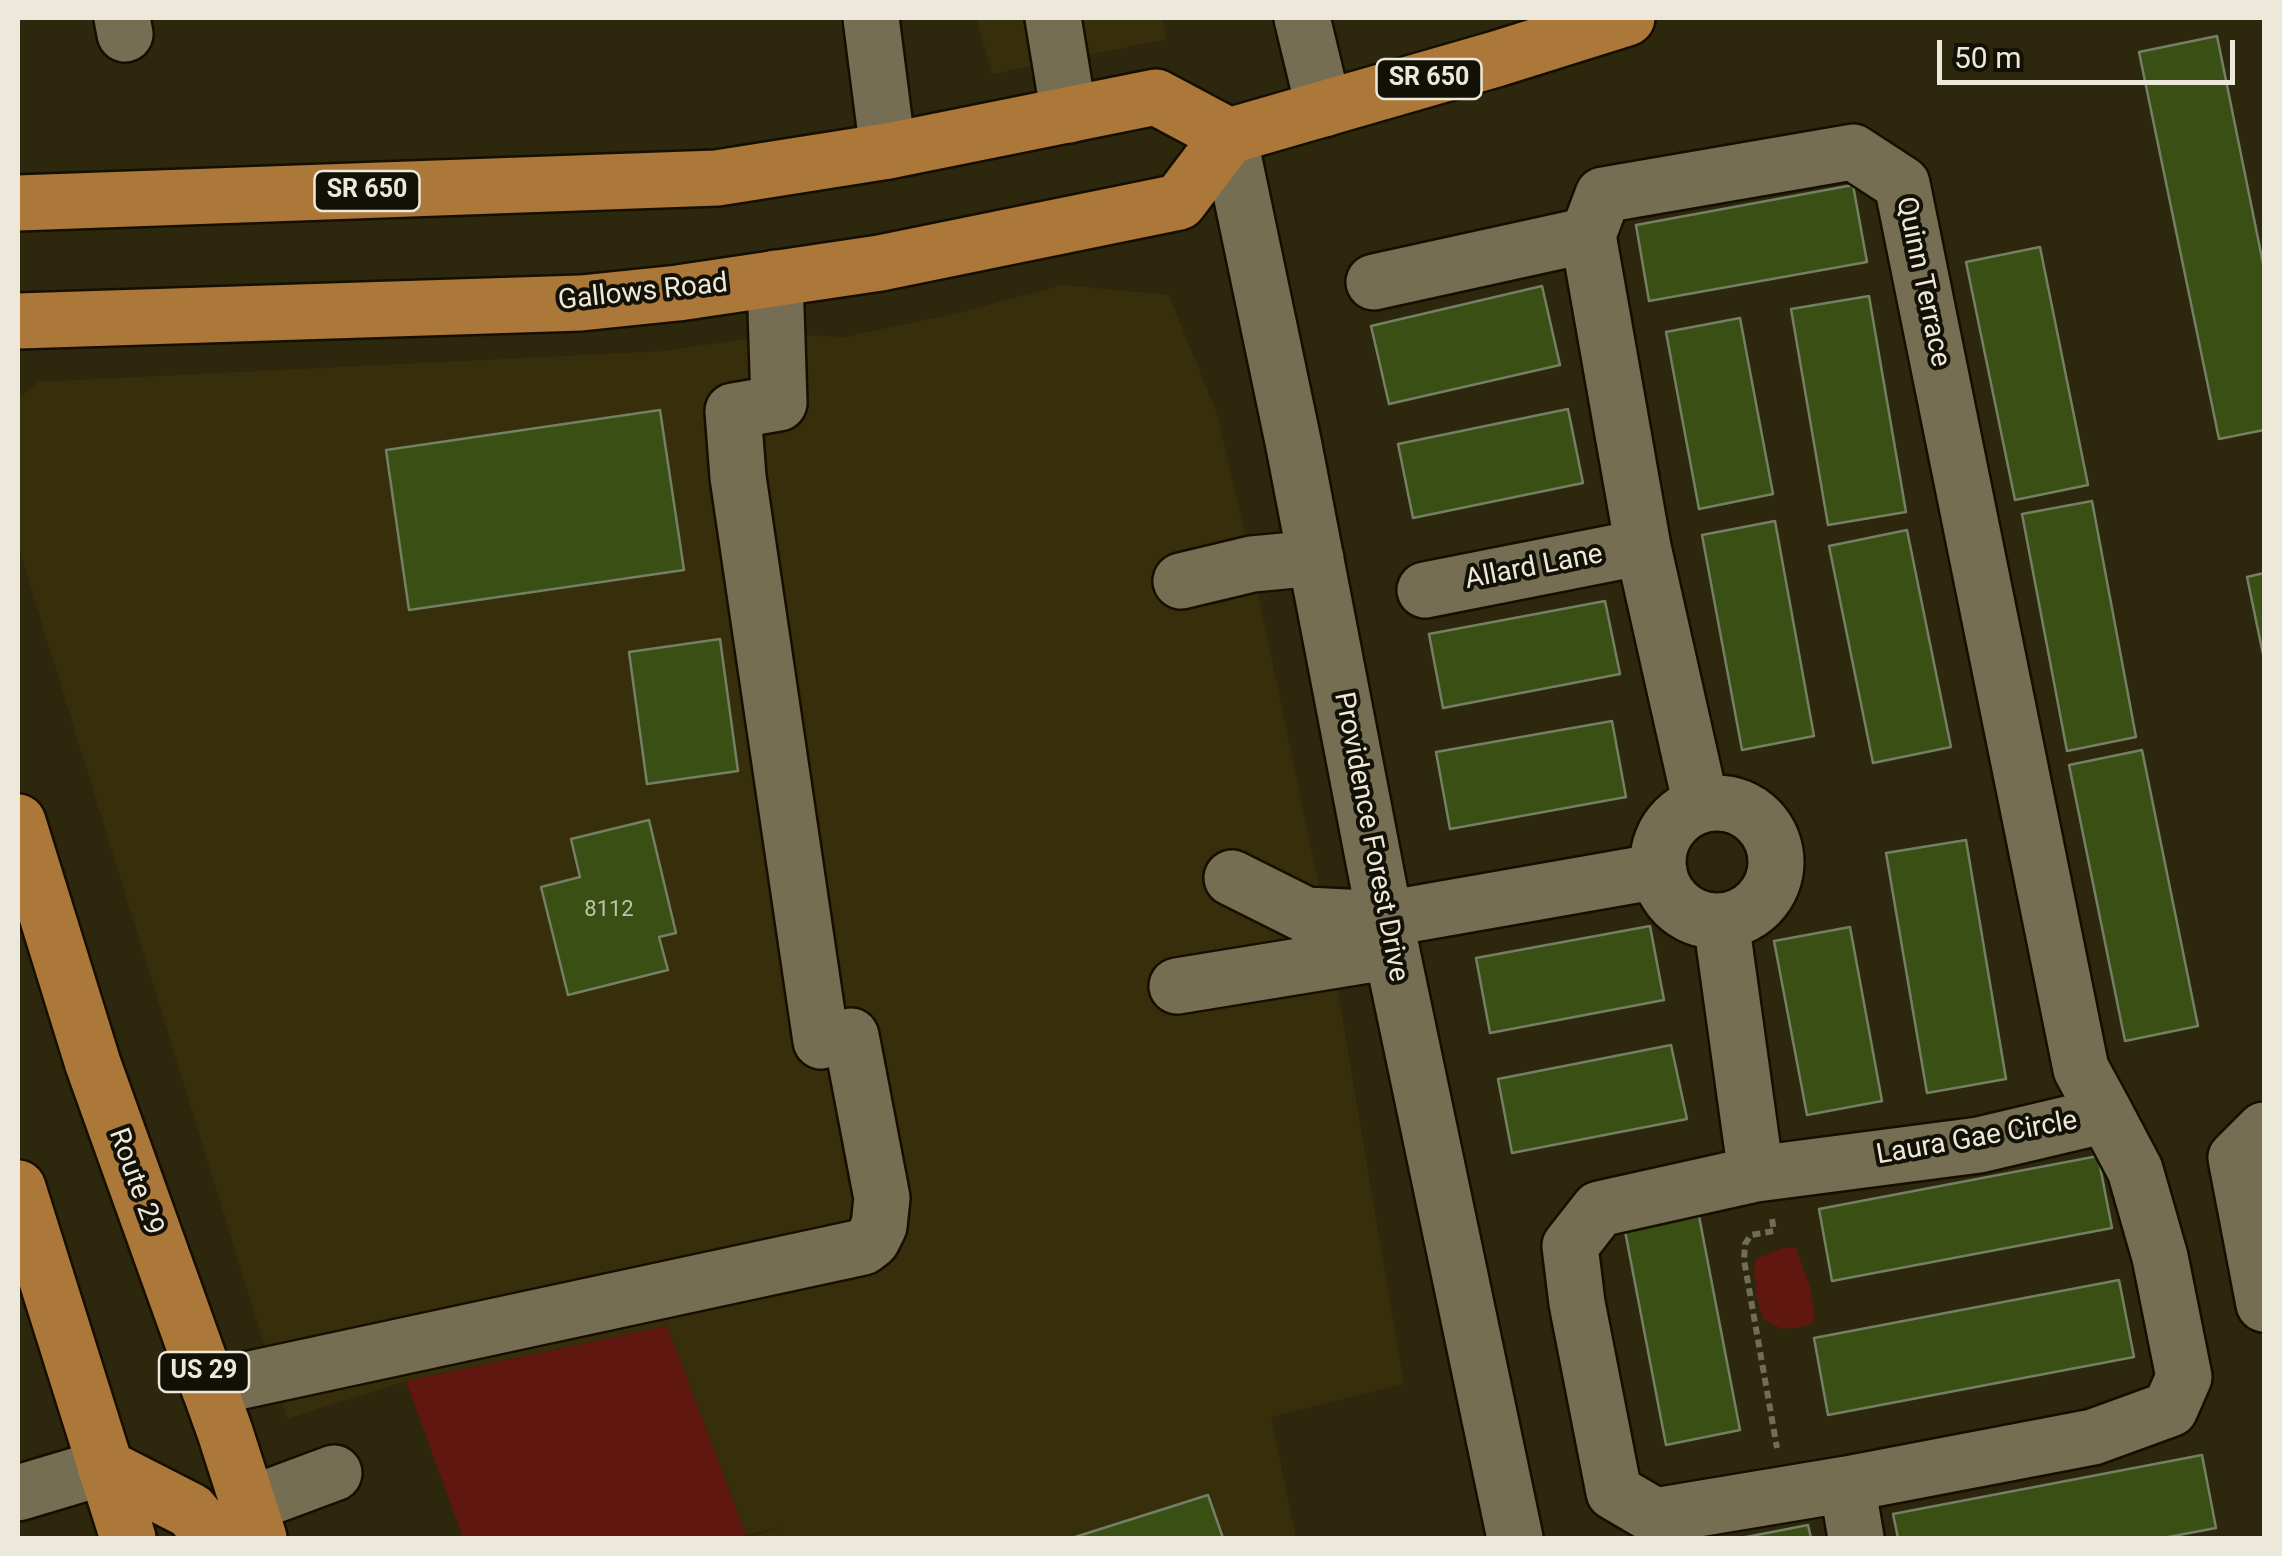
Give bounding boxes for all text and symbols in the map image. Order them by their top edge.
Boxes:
scale bar [1942,20,2240,82]
text: 50 m [1954,40,2021,75]
road number: SR 650 [1376,59,1482,99]
road number: SR 650 [314,171,420,211]
street label: Quinn Terrace [1888,194,1956,370]
street label: Gallows Road [556,267,730,319]
street label: Allard Lane [1462,538,1606,598]
street label: Providence Forest Drive [1325,689,1415,985]
house number: 8112 [584,897,634,923]
street label: Laura Gae Circle [1874,1105,2080,1173]
street label: Route 29 [100,1124,170,1240]
road number: US 29 [159,1352,249,1392]

